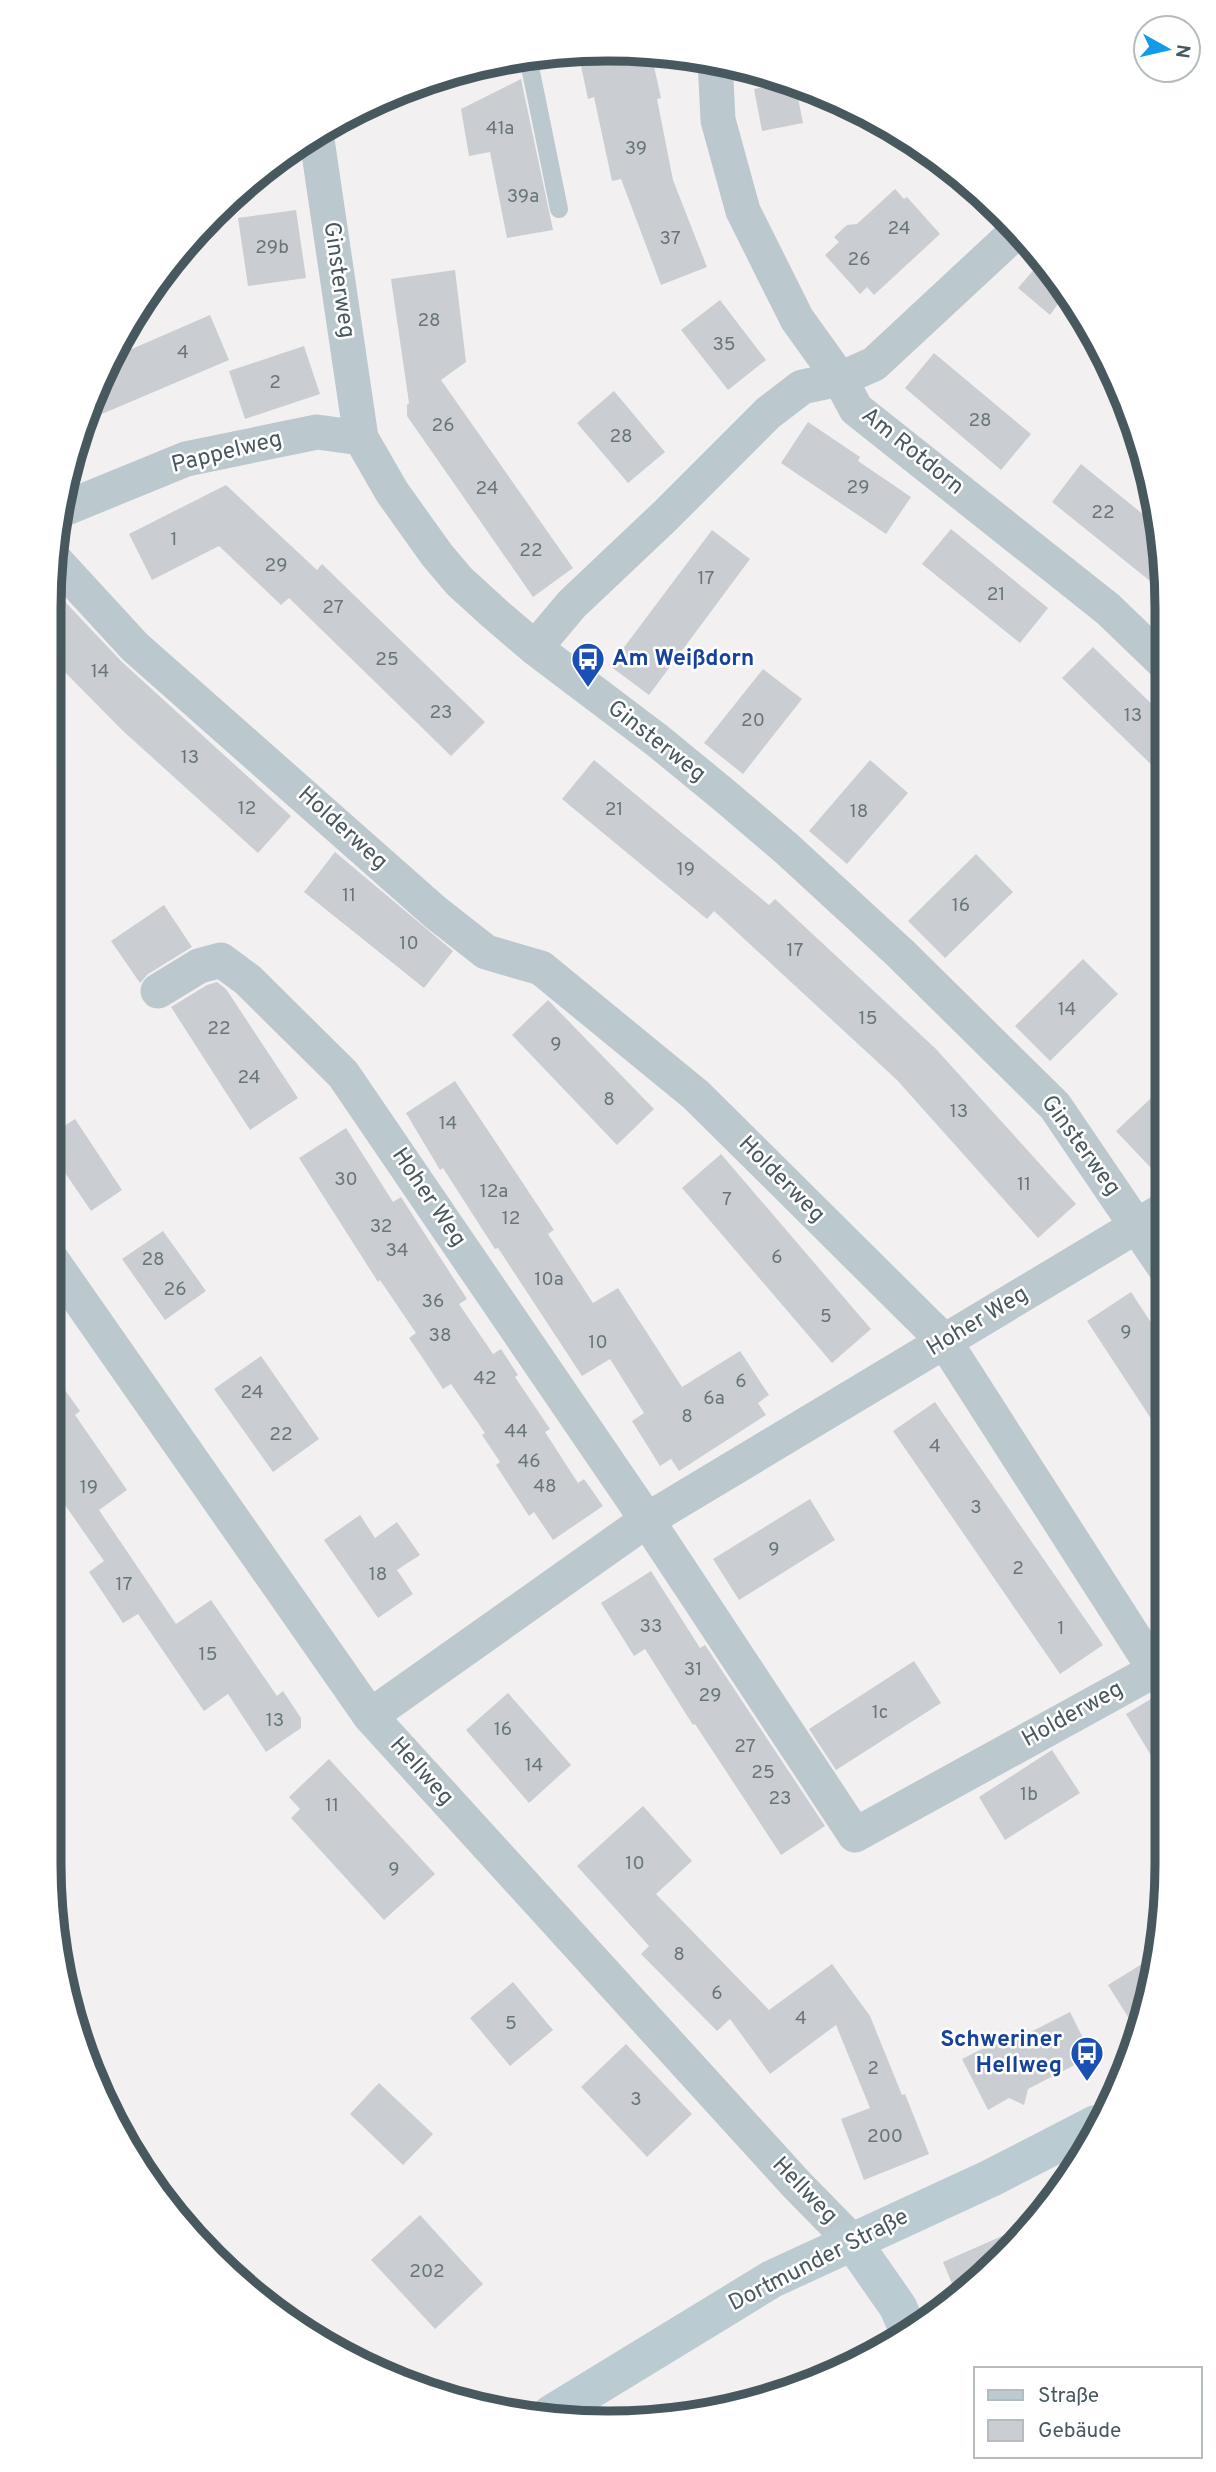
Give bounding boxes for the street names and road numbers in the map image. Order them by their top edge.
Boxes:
street label: Ginsterweg [315,220,361,340]
street label: Am Rotdorn [855,402,969,502]
street label: Pappelweg [169,425,285,481]
street label: Ginsterweg [601,694,711,790]
street label: Holderweg [291,781,393,877]
street label: Ginsterweg [1034,1090,1126,1202]
street label: Holderweg [731,1130,831,1230]
street label: Hoher Weg [384,1143,472,1253]
street label: Hoher Weg [922,1280,1034,1364]
street label: Holderweg [1017,1675,1129,1755]
street label: Hellweg [383,1732,459,1812]
street label: Hellweg [765,2151,843,2231]
street label: Dortmunder Straße [724,2203,914,2319]

